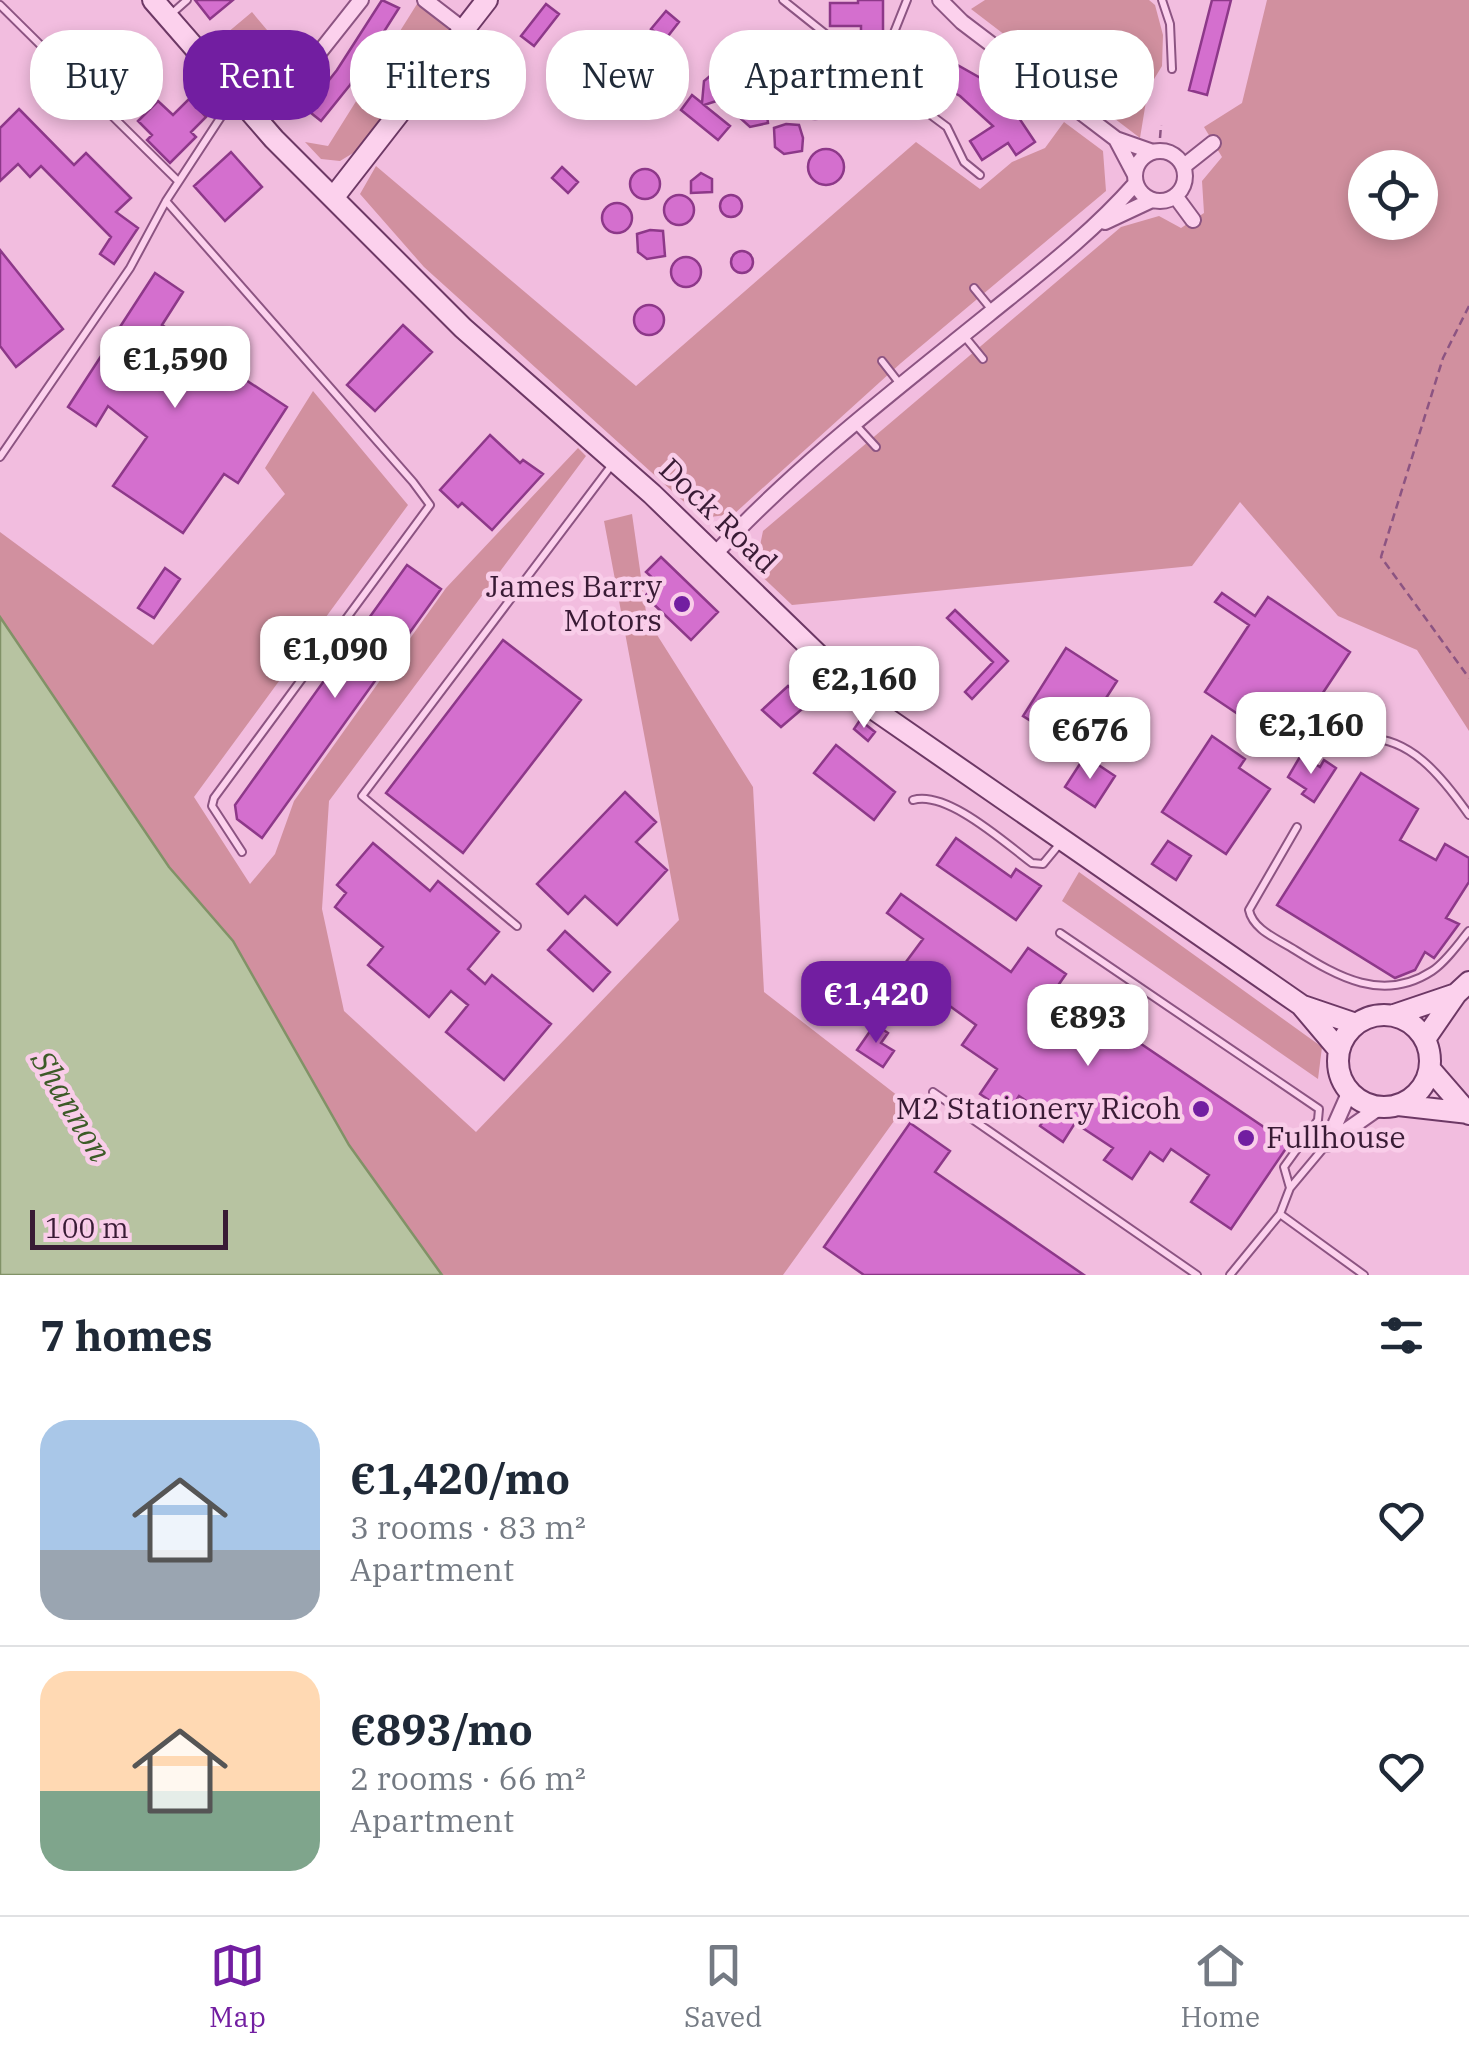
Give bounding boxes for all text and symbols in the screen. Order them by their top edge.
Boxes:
chip: Buy [30,30,163,120]
chip: Rent [183,30,330,120]
chip: Filters [350,30,526,120]
chip: New [546,30,689,120]
chip: Apartment [709,30,959,120]
chip: House [979,30,1154,120]
map controls [1348,150,1438,240]
button: locate [1348,150,1438,240]
pin: €1,590 [94,326,256,411]
text: €1,590 [122,337,228,379]
street label: Dock Road [652,449,787,581]
place label: James Barry Motors [486,566,662,639]
marker: James Barry Motors [671,593,693,615]
pin: €1,090 [254,616,416,701]
text: €1,090 [282,627,388,669]
pin: €2,160 [783,646,945,731]
text: €2,160 [811,657,917,699]
pin: €2,160 [1230,692,1392,777]
pin: €676 [1031,697,1149,782]
text: €2,160 [1258,703,1364,745]
text: €676 [1051,708,1129,750]
pin: €1,420 [795,961,957,1046]
text: €1,420 [823,972,929,1014]
pin: €893 [1029,984,1147,1069]
text: €893 [1049,995,1127,1037]
water label: Shannon [22,1041,122,1169]
place label: M2 Stationery Ricoh [896,1088,1181,1127]
marker: M2 Stationery Ricoh [1190,1098,1212,1120]
place label: Fullhouse [1266,1117,1406,1156]
marker: Fullhouse [1235,1127,1257,1149]
scale bar [30,1205,228,1250]
text: 100 m [45,1209,129,1246]
text: 7 homes [40,1308,213,1363]
icon: filters [1374,1308,1429,1363]
text: €1,420/mo [350,1451,570,1506]
icon: home [120,1460,240,1580]
icon: heart [1374,1493,1429,1548]
text: 3 rooms · 83 m² [350,1506,586,1548]
text: Apartment [350,1548,514,1590]
text: €893/mo [350,1702,533,1757]
icon: home [120,1711,240,1831]
icon: heart [1374,1744,1429,1799]
text: 2 rooms · 66 m² [350,1757,586,1799]
text: Apartment [350,1799,514,1841]
tab: Map [209,1938,266,2035]
tab: Saved [684,1938,762,2035]
tab: Home [1180,1938,1260,2035]

